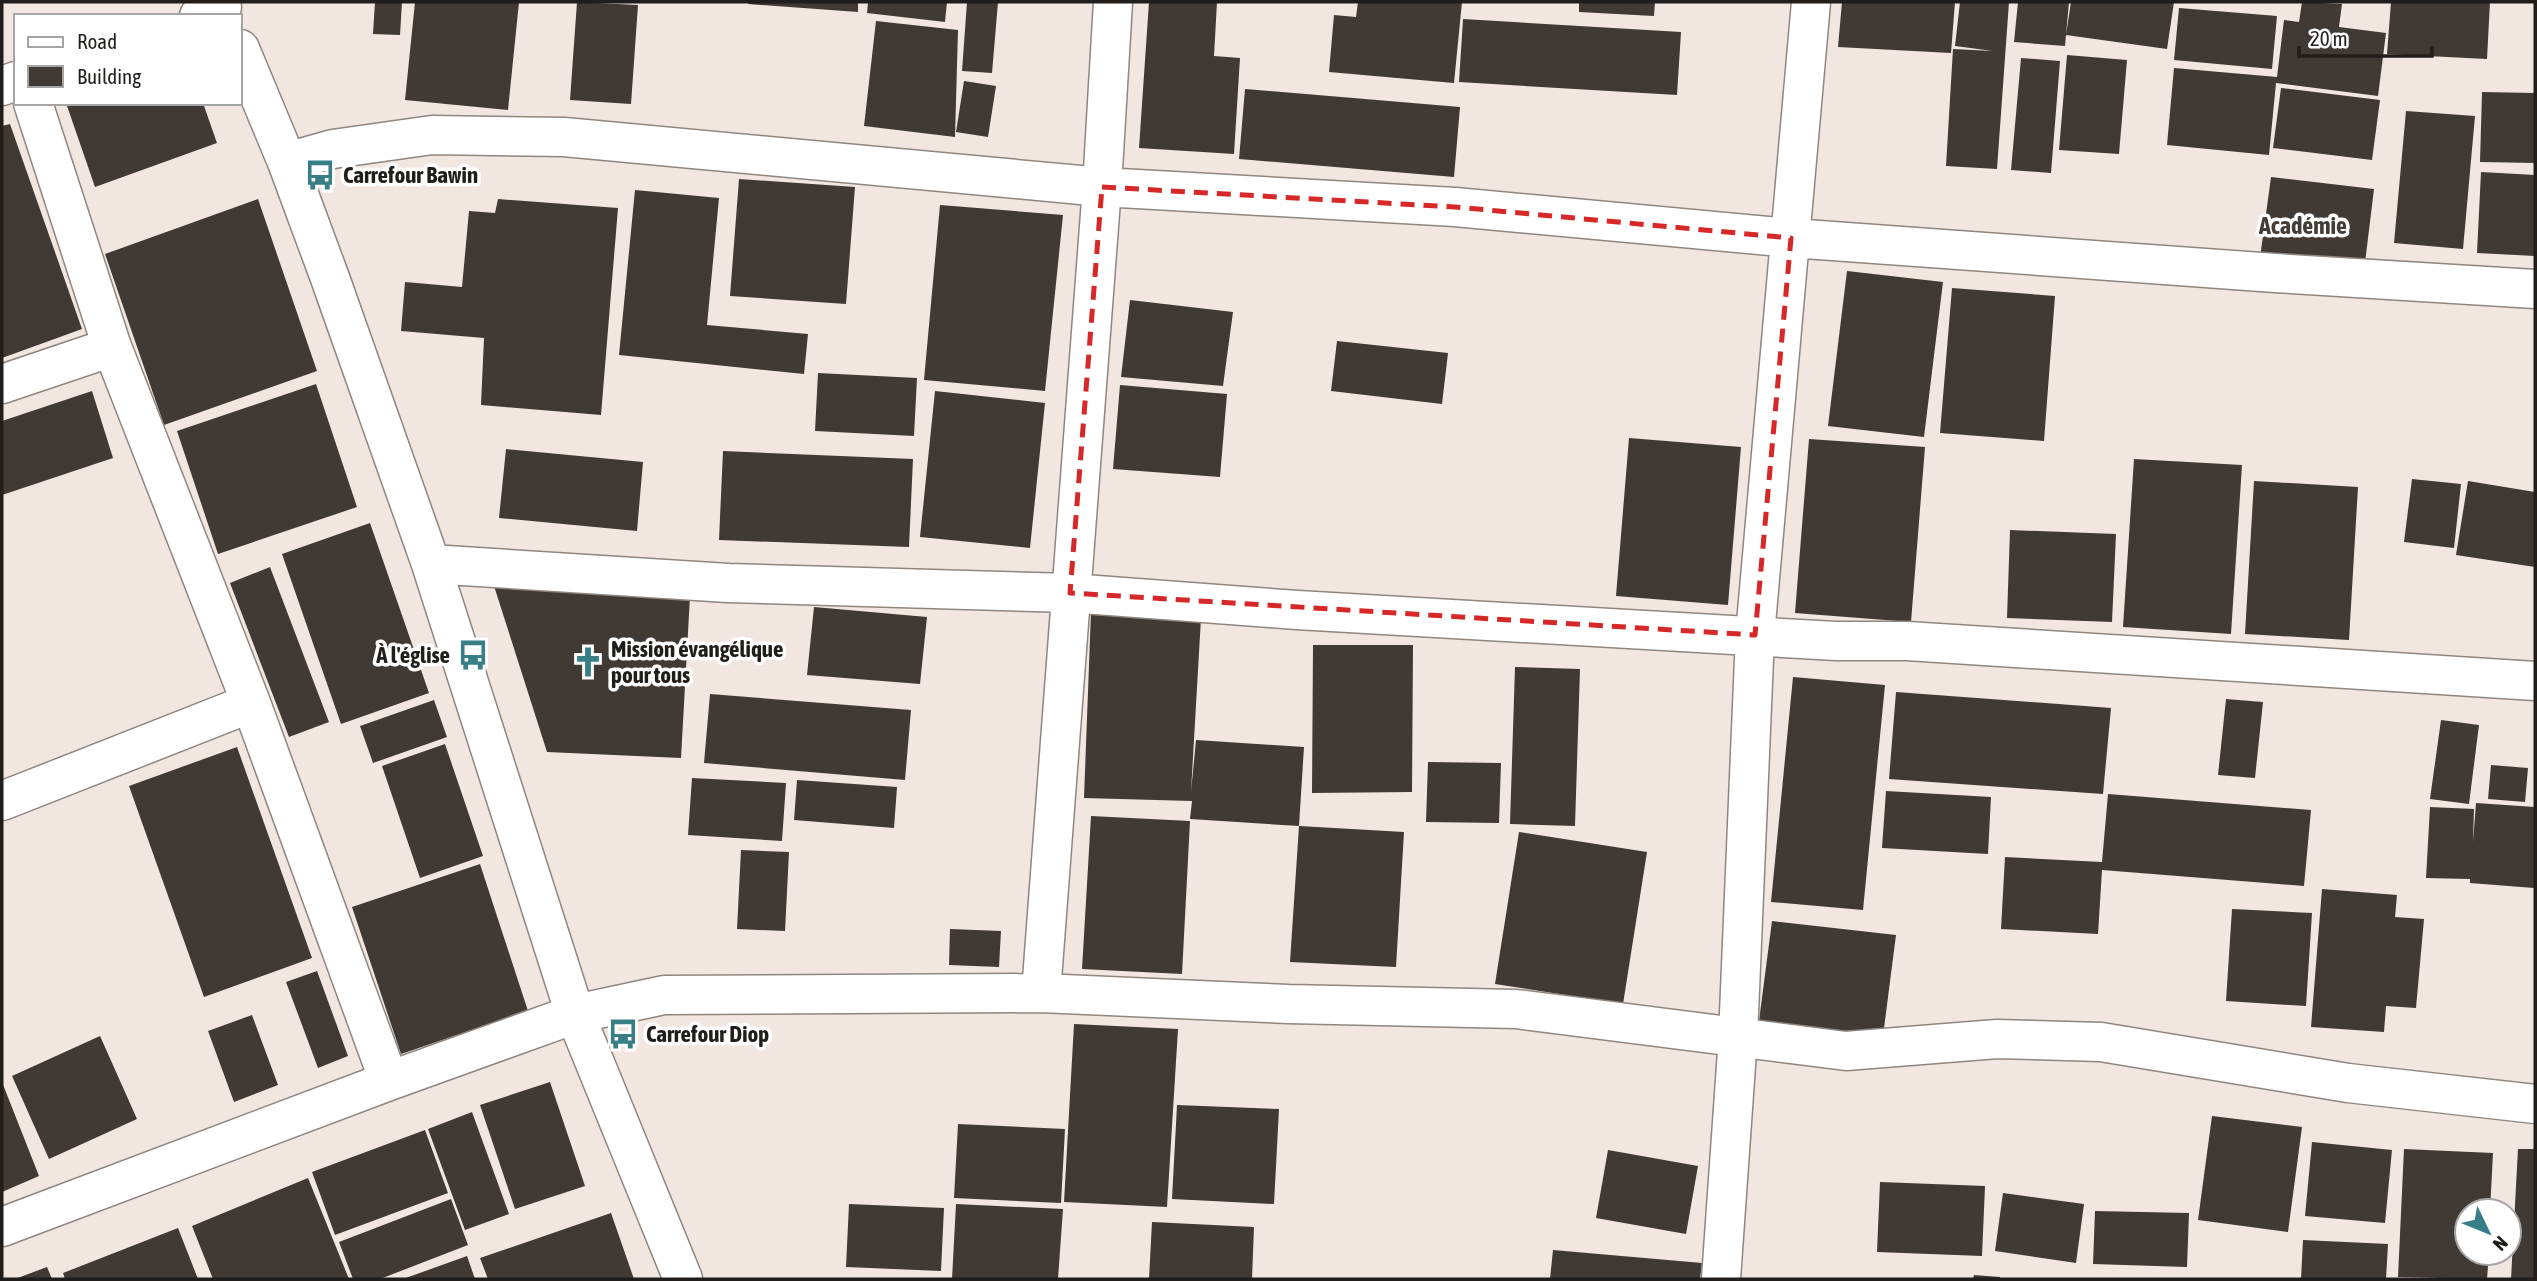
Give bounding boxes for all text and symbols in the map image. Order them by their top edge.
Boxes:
legend [14,14,242,105]
scale bar [2299,14,2432,58]
text: 20 m [2310,26,2348,50]
text: Road [77,29,117,53]
text: Building [77,64,141,88]
bus stop icon: Carrefour Bawin [303,158,337,192]
place label: Carrefour Bawin [343,162,478,188]
district label: Académie [2258,212,2347,239]
place label: Mission évangélique pour tous [611,636,783,688]
bus stop icon: À l'église [456,638,490,672]
place label: À l'église [375,642,450,668]
church icon: Mission évangélique pour tous [571,645,605,679]
bus stop icon: Carrefour Diop [606,1017,640,1051]
place label: Carrefour Diop [646,1021,769,1047]
north arrow [2453,1197,2523,1267]
text: N [2489,1232,2512,1255]

